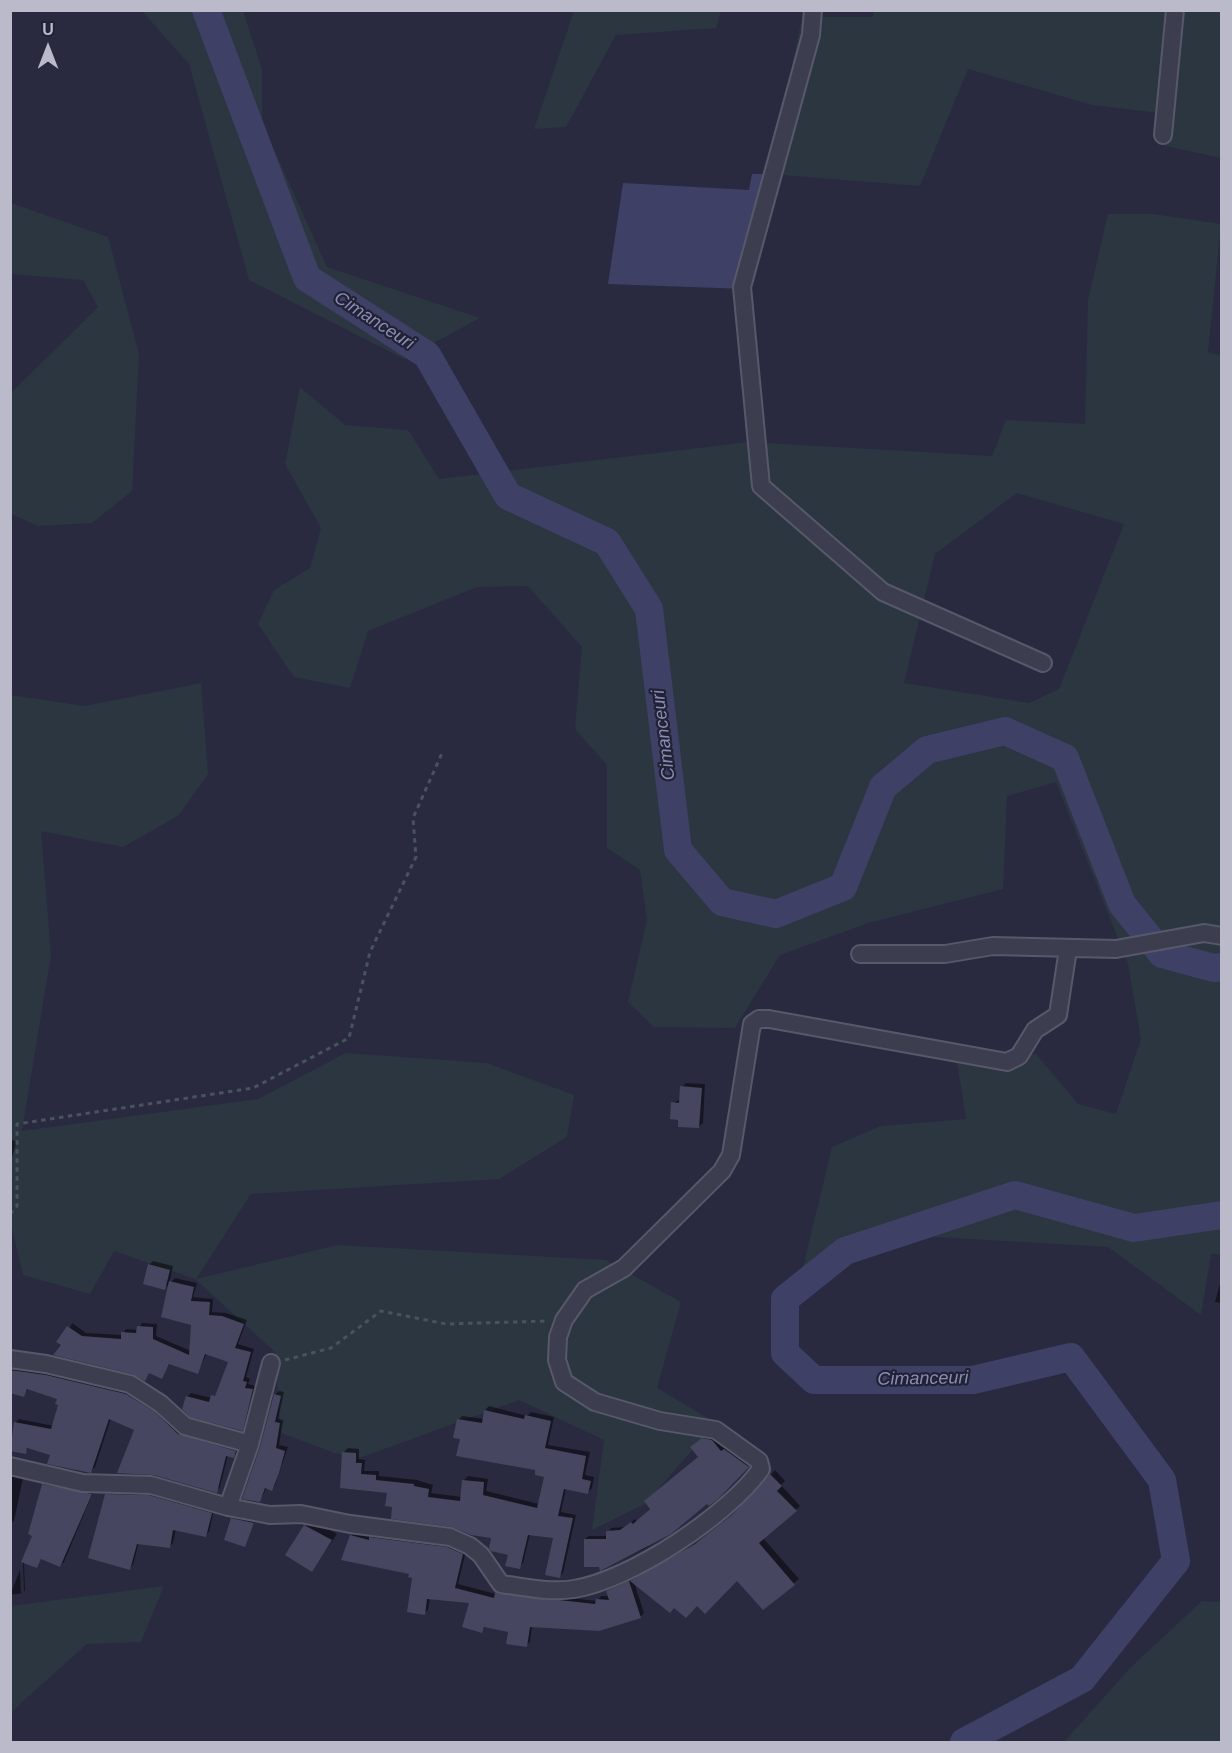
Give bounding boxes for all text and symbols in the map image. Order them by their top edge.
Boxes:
north arrow [18,18,78,78]
text: U [42,21,54,38]
water label: Cimanceuri [330,287,418,355]
water label: Cimanceuri [648,689,680,781]
water label: Cimanceuri [877,1367,969,1391]

